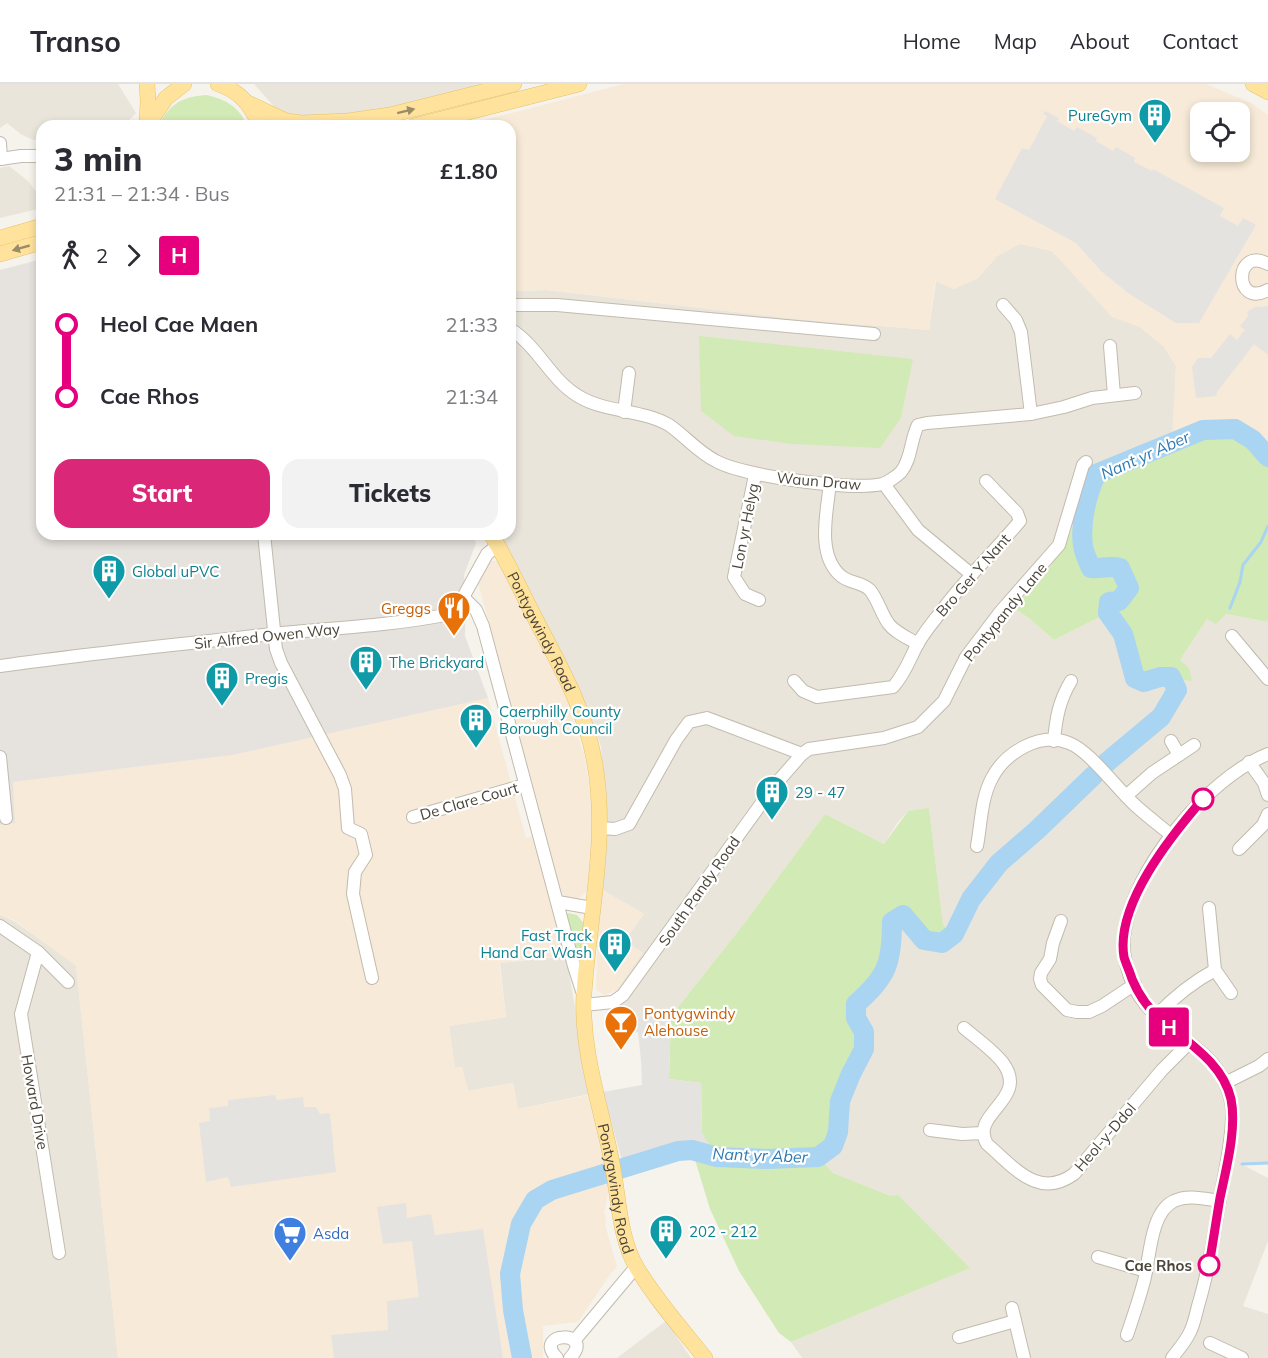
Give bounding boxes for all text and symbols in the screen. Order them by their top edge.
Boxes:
text: Transo [30,24,121,59]
text: Home [903,28,961,54]
text: Map [994,28,1037,54]
text: About [1070,28,1129,54]
text: Contact [1162,28,1238,54]
building icon: PureGym [1137,97,1173,144]
map controls [1190,102,1250,162]
button: locate [1190,102,1250,162]
one-way arrow [397,105,416,115]
place label: PureGym [1068,106,1132,125]
text: 3 min [54,138,142,179]
text: £1.80 [440,157,498,185]
text: 21:31 – 21:34 · Bus [54,181,230,206]
icon: walk [54,239,87,272]
icon: forward [117,239,150,272]
text: H [171,242,187,268]
text: 2 [96,243,108,268]
one-way arrow [12,244,30,253]
text: Heol Cae Maen [100,310,258,338]
text: 21:33 [445,312,498,337]
text: Cae Rhos [100,382,199,410]
text: 21:34 [445,384,498,409]
water label: Nant yr Aber [1098,426,1194,483]
button: Start [54,459,270,528]
button: Tickets [282,459,498,528]
street label: Waun Draw [776,468,862,494]
street label: Lon yr Helyg [727,482,763,570]
street label: Bro Ger Y Nant [932,530,1014,620]
building icon: Global uPVC [91,553,127,600]
street label: Pontypandy Lane [959,559,1051,665]
place label: Global uPVC [132,562,220,581]
street label: Pontygwindy Road [504,568,580,694]
restaurant icon: Greggs [436,590,472,637]
place label: Greggs [381,599,431,618]
street label: Sir Alfred Owen Way [193,619,341,653]
building icon: The Brickyard [348,644,384,691]
place label: The Brickyard [389,653,484,672]
building icon: Pregis [204,660,240,707]
place label: Pregis [245,669,288,688]
building icon: Caerphilly County Borough Council [458,702,494,749]
place label: Caerphilly County Borough Council [499,702,621,738]
building icon: 29 - 47 [754,774,790,821]
street label: De Clare Court [418,778,520,824]
place label: 29 - 47 [795,783,845,802]
unlabelled marker [1192,788,1214,810]
street label: South Pandy Road [654,833,744,949]
place label: Fast Track Hand Car Wash [480,926,592,962]
building icon: Fast Track Hand Car Wash [597,926,633,973]
bar icon: Pontygwindy Alehouse [603,1004,639,1051]
place label: Pontygwindy Alehouse [644,1004,735,1040]
line badge: H [1150,1008,1188,1046]
text: H [1161,1014,1177,1040]
street label: Howard Drive [17,1053,53,1151]
street label: Heol-y-Ddol [1070,1099,1140,1175]
street label: Pontygwindy Road [594,1121,639,1256]
water label: Nant yr Aber [712,1143,809,1167]
building icon: 202 - 212 [648,1213,684,1260]
supermarket icon: Asda [272,1215,308,1262]
place label: 202 - 212 [689,1222,757,1241]
place label: Asda [313,1224,349,1243]
marker: Cae Rhos [1198,1254,1220,1276]
place label: Cae Rhos [1124,1256,1192,1275]

